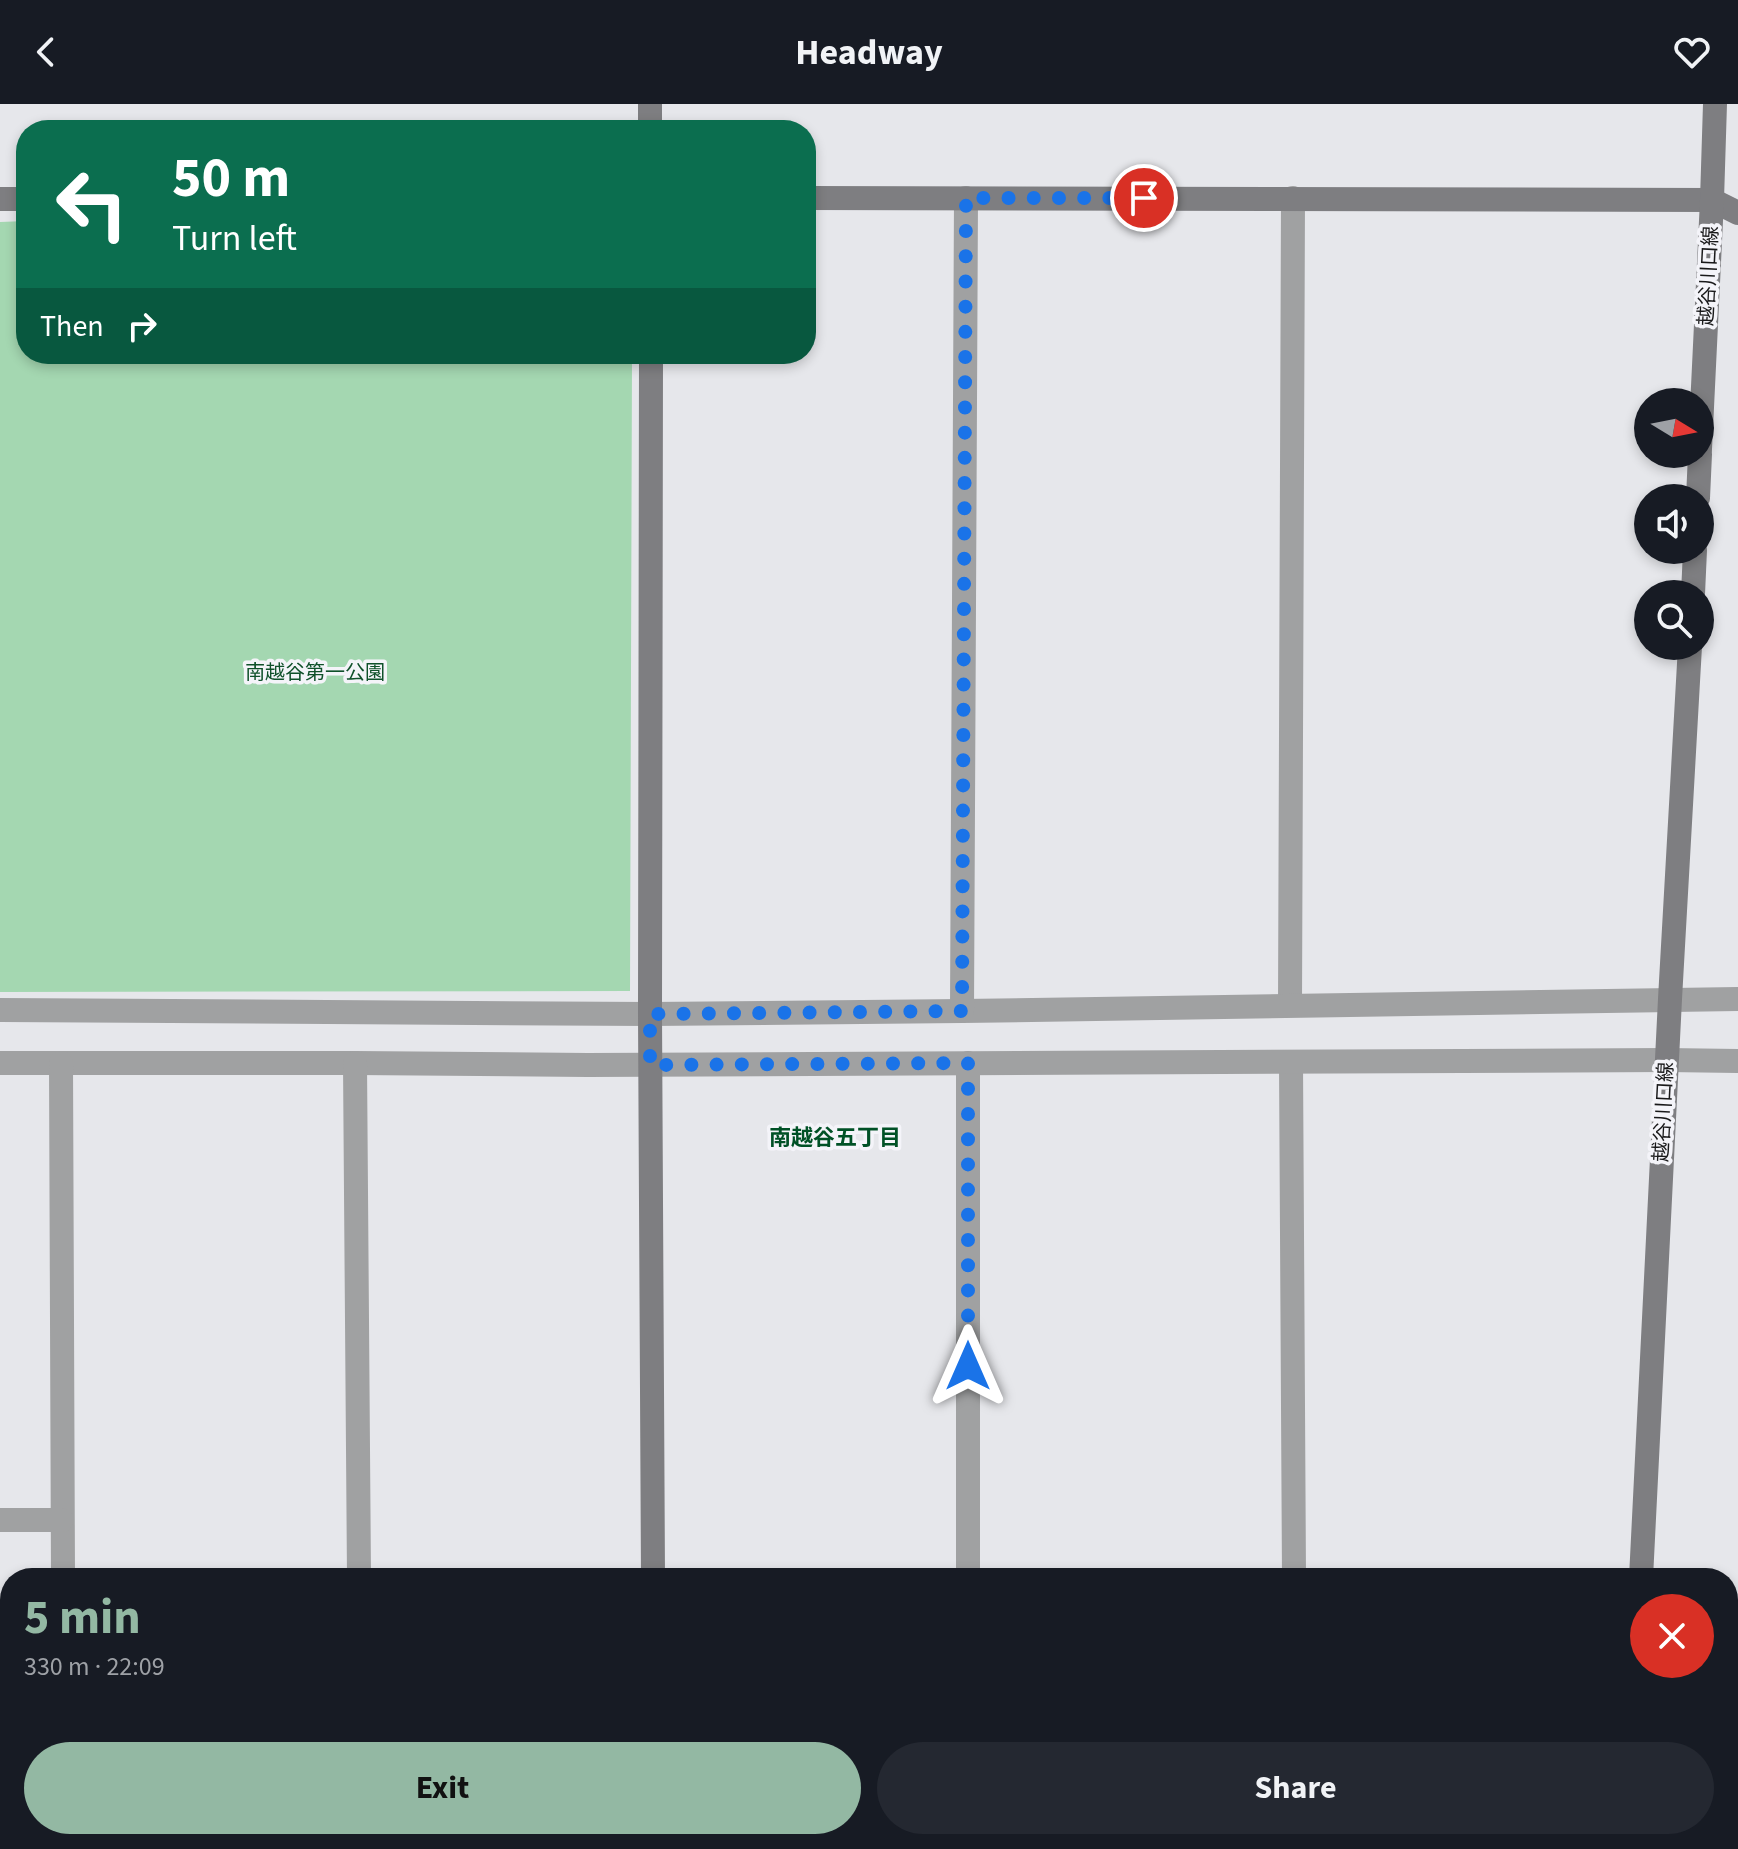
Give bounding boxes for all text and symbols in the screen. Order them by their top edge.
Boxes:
text: Headway [795,27,943,78]
icon: back [24,30,68,74]
icon: heart [1670,30,1714,74]
text: 50 m [172,139,290,218]
icon: left [40,152,144,256]
pin [1110,164,1178,232]
icon: arrive [1122,176,1166,220]
text: Turn left [172,213,297,264]
street label: 越谷川口線 [1692,225,1726,327]
icon: right [120,304,164,348]
text: Then [40,305,104,348]
north arrow [1634,388,1714,468]
map controls [1634,388,1714,660]
button: sound [1634,484,1714,564]
button: search [1634,580,1714,660]
park label: 南越谷第一公園 [245,659,385,687]
street label: 越谷川口線 [1647,1061,1681,1163]
district label: 南越谷五丁目 [769,1122,901,1154]
position arrow [926,1324,1010,1408]
text: 5 min [24,1584,141,1652]
button: close [1630,1594,1714,1678]
text: 330 m · 22:09 [24,1648,165,1685]
button: Exit [24,1742,861,1834]
button: Share [877,1742,1714,1834]

